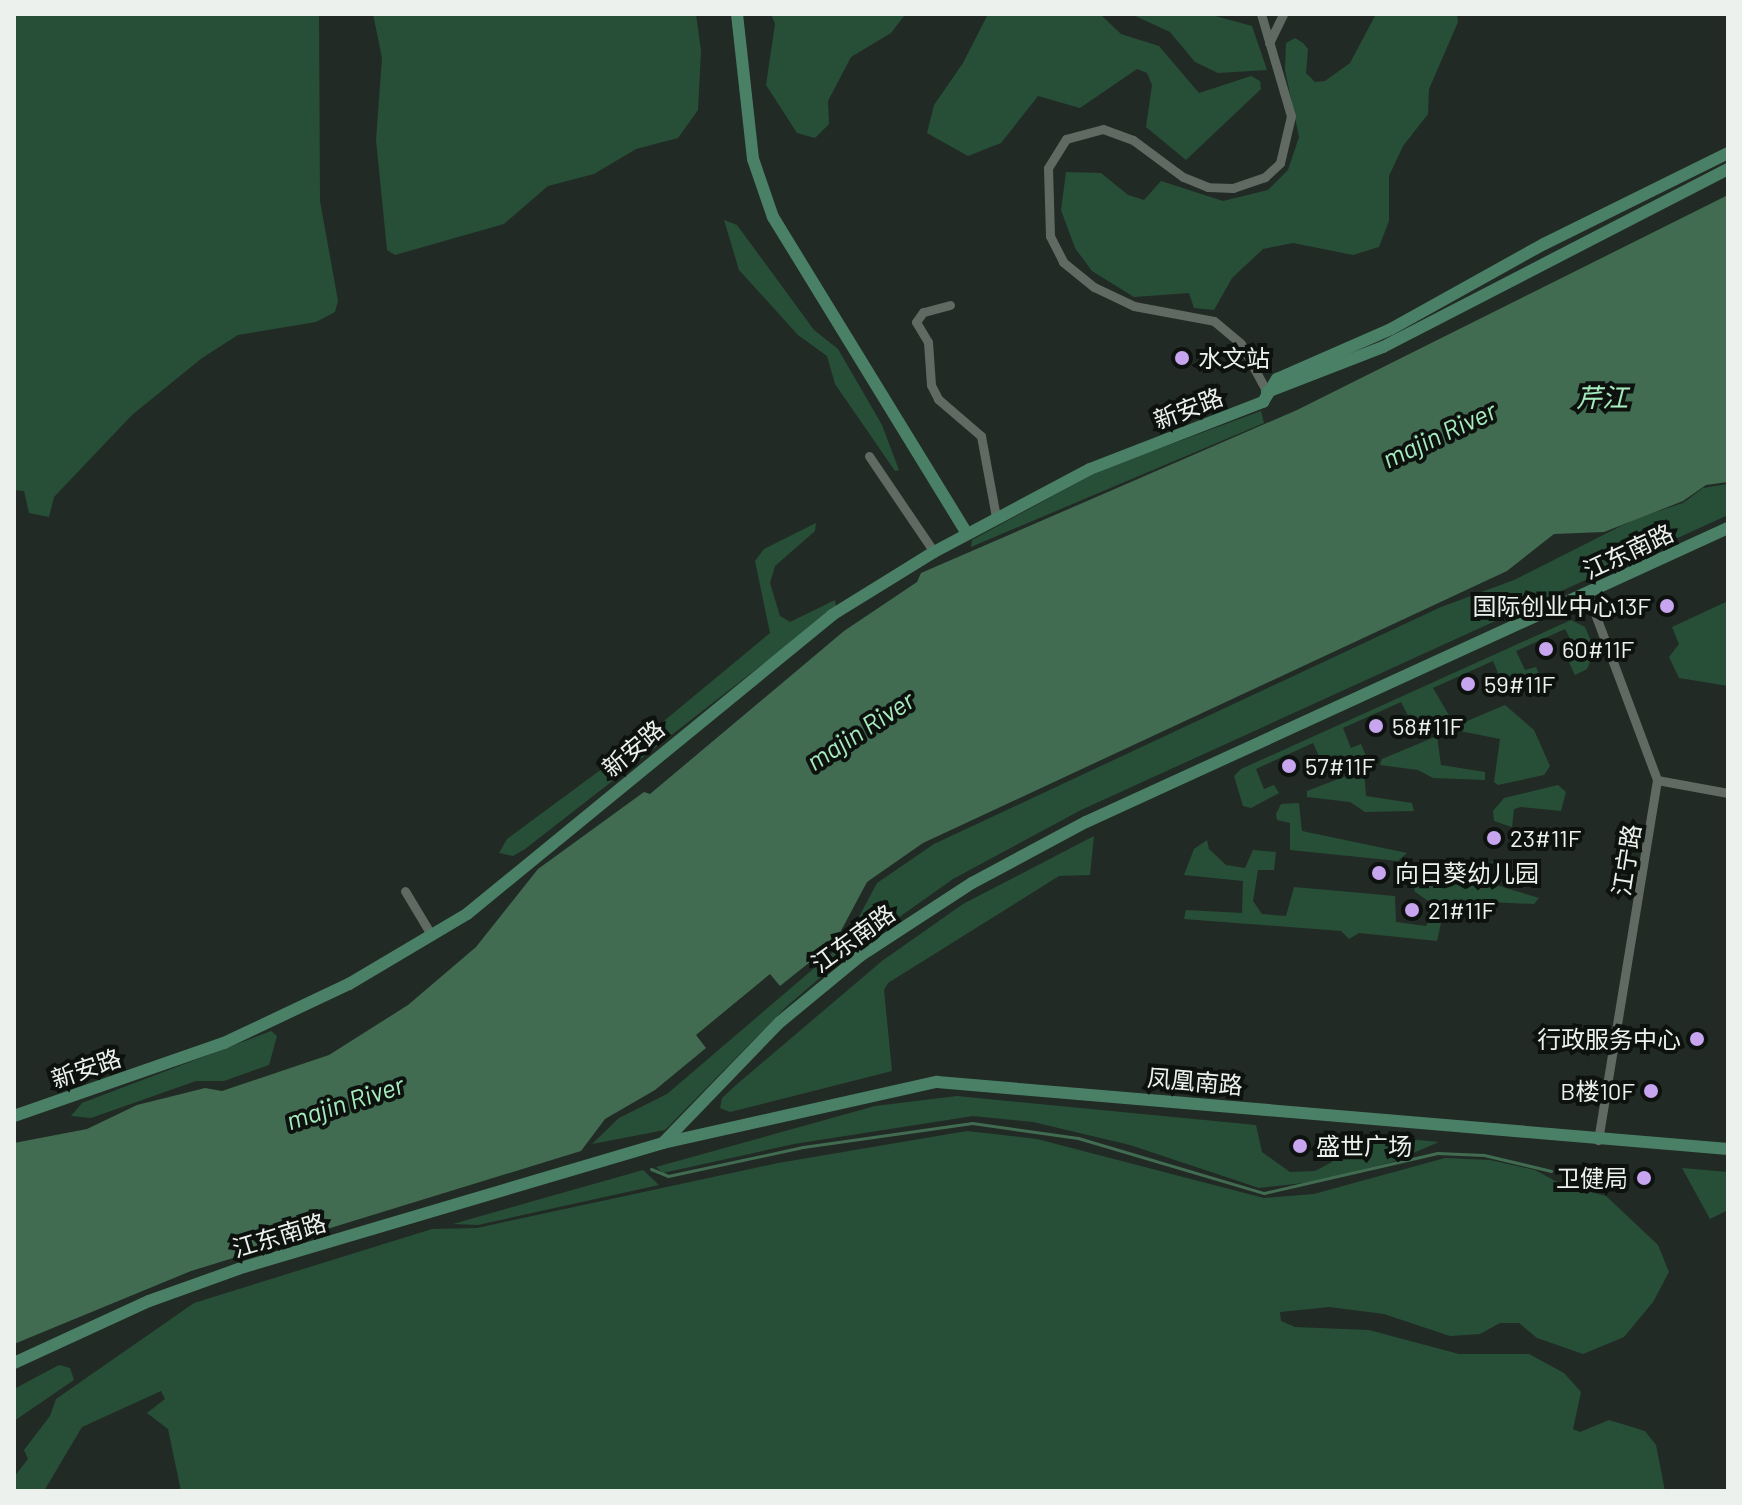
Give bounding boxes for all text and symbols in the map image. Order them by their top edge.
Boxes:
place label: 水文站 [1198,344,1270,372]
marker: 水文站 [1173,349,1191,367]
water label: 芹江 [1576,381,1628,413]
street label: 新安路 [1149,382,1227,434]
water label: majin River [1377,394,1501,474]
street label: 江东南路 [1578,518,1678,584]
place label: 国际创业中心13F [1473,592,1651,620]
marker: 国际创业中心13F [1658,597,1676,615]
place label: 60#11F [1562,635,1634,663]
marker: 60#11F [1537,640,1555,658]
place label: 59#11F [1484,670,1555,698]
marker: 59#11F [1459,675,1477,693]
water label: majin River [800,684,920,776]
place label: 58#11F [1392,712,1463,740]
street label: 新安路 [596,714,670,782]
marker: 58#11F [1367,717,1385,735]
place label: 57#11F [1305,752,1375,780]
marker: 57#11F [1280,757,1298,775]
street label: 江宁路 [1606,822,1646,898]
place label: 23#11F [1510,824,1581,852]
marker: 23#11F [1485,829,1503,847]
place label: 向日葵幼儿园 [1395,859,1539,887]
marker: 向日葵幼儿园 [1370,864,1388,882]
place label: 21#11F [1428,896,1495,924]
street label: 江东南路 [806,898,900,978]
marker: 21#11F [1403,901,1421,919]
place label: 行政服务中心 [1537,1025,1681,1053]
marker: 行政服务中心 [1688,1030,1706,1048]
street label: 新安路 [47,1043,125,1093]
street label: 凤凰南路 [1146,1062,1244,1100]
water label: majin River [282,1068,408,1136]
place label: B楼10F [1560,1077,1635,1105]
marker: B楼10F [1642,1082,1660,1100]
place label: 盛世广场 [1316,1132,1412,1160]
marker: 盛世广场 [1291,1137,1309,1155]
place label: 卫健局 [1556,1164,1628,1192]
marker: 卫健局 [1635,1169,1653,1187]
street label: 江东南路 [229,1207,329,1263]

